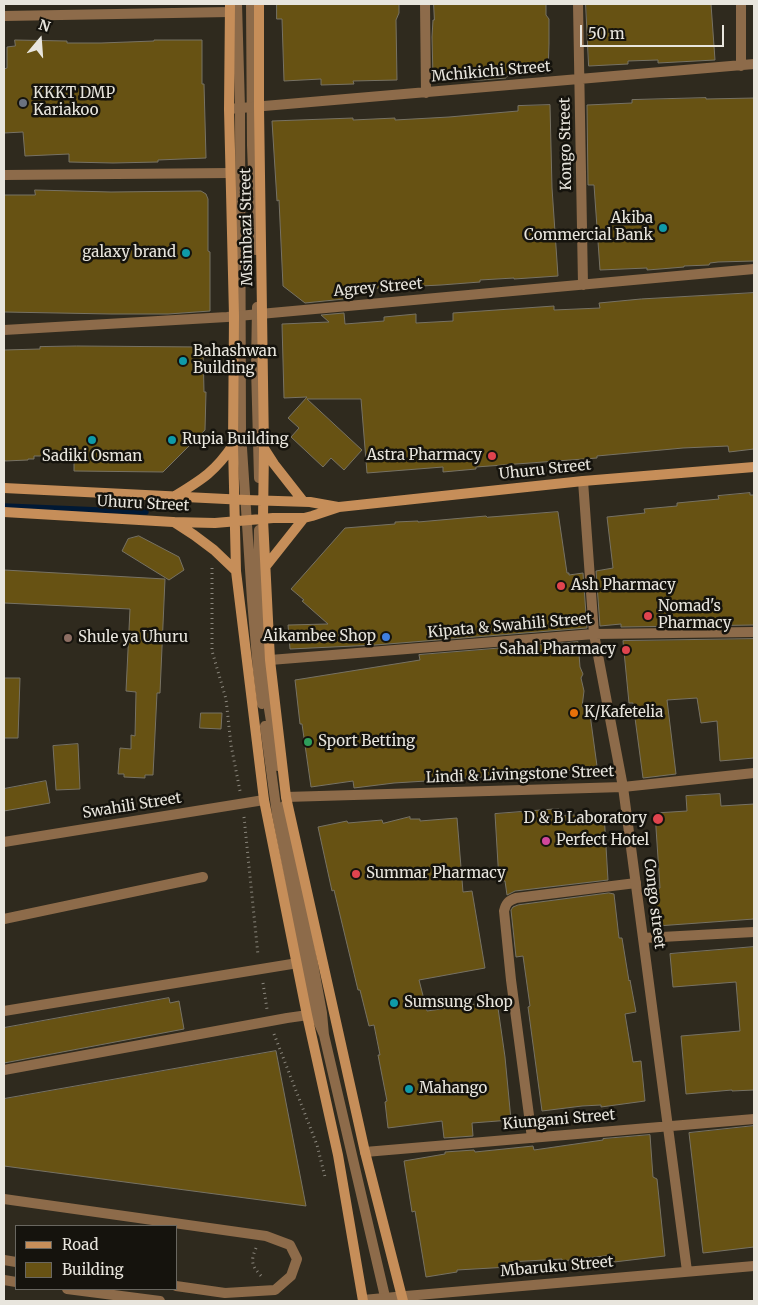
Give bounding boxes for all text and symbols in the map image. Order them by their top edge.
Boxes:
north arrow [15,15,65,65]
text: N [37,15,53,36]
scale bar [583,15,727,47]
text: 50 m [588,24,625,43]
street label: Mchikichi Street [431,58,551,86]
place label: KKKT DMP Kariakoo [33,85,115,120]
marker: KKKT DMP Kariakoo [17,97,29,109]
street label: Kongo Street [556,97,576,191]
street label: Msimbazi Street [237,168,257,286]
place label: Akiba Commercial Bank [524,210,653,245]
marker: Akiba Commercial Bank [657,222,669,234]
place label: galaxy brand [82,244,176,262]
marker: galaxy brand [180,247,192,259]
street label: Agrey Street [333,275,423,301]
place label: Bahashwan Building [193,343,277,378]
marker: Bahashwan Building [177,355,189,367]
place label: Rupia Building [182,431,289,449]
marker: Sadiki Osman [86,434,98,446]
marker: Rupia Building [166,434,178,446]
place label: Astra Pharmacy [366,447,482,465]
place label: Sadiki Osman [42,448,142,466]
marker: Astra Pharmacy [486,450,498,462]
street label: Uhuru Street [498,456,592,484]
street label: Uhuru Street [96,493,190,515]
place label: Ash Pharmacy [571,577,676,595]
marker: Ash Pharmacy [555,580,567,592]
place label: Nomad's Pharmacy [658,598,731,633]
street label: Kipata & Swahili Street [427,610,593,642]
marker: Nomad's Pharmacy [642,610,654,622]
place label: Aikambee Shop [263,628,376,646]
place label: Shule ya Uhuru [78,629,188,647]
marker: Aikambee Shop [380,631,392,643]
marker: Shule ya Uhuru [62,632,74,644]
place label: Sahal Pharmacy [499,641,616,659]
marker: Sahal Pharmacy [620,644,632,656]
place label: K/Kafetelia [584,704,663,722]
marker: K/Kafetelia [568,707,580,719]
place label: Sport Betting [318,733,415,751]
marker: Sport Betting [302,736,314,748]
street label: Lindi & Livingstone Street [426,763,614,787]
street label: Swahili Street [81,789,183,823]
place label: D & B Laboratory [523,810,647,828]
marker: D & B Laboratory [651,812,665,826]
place label: Perfect Hotel [556,832,649,850]
marker: Perfect Hotel [540,835,552,847]
street label: Congo street [640,858,668,950]
place label: Summar Pharmacy [366,865,506,883]
marker: Summar Pharmacy [350,868,362,880]
place label: Sumsung Shop [404,994,513,1012]
marker: Sumsung Shop [388,997,400,1009]
place label: Mahango [419,1080,487,1098]
marker: Mahango [403,1083,415,1095]
street label: Kiungani Street [502,1106,616,1134]
legend [15,1225,178,1290]
text: Road [62,1235,98,1254]
street label: Mbaruku Street [500,1253,614,1281]
text: Building [62,1260,124,1279]

